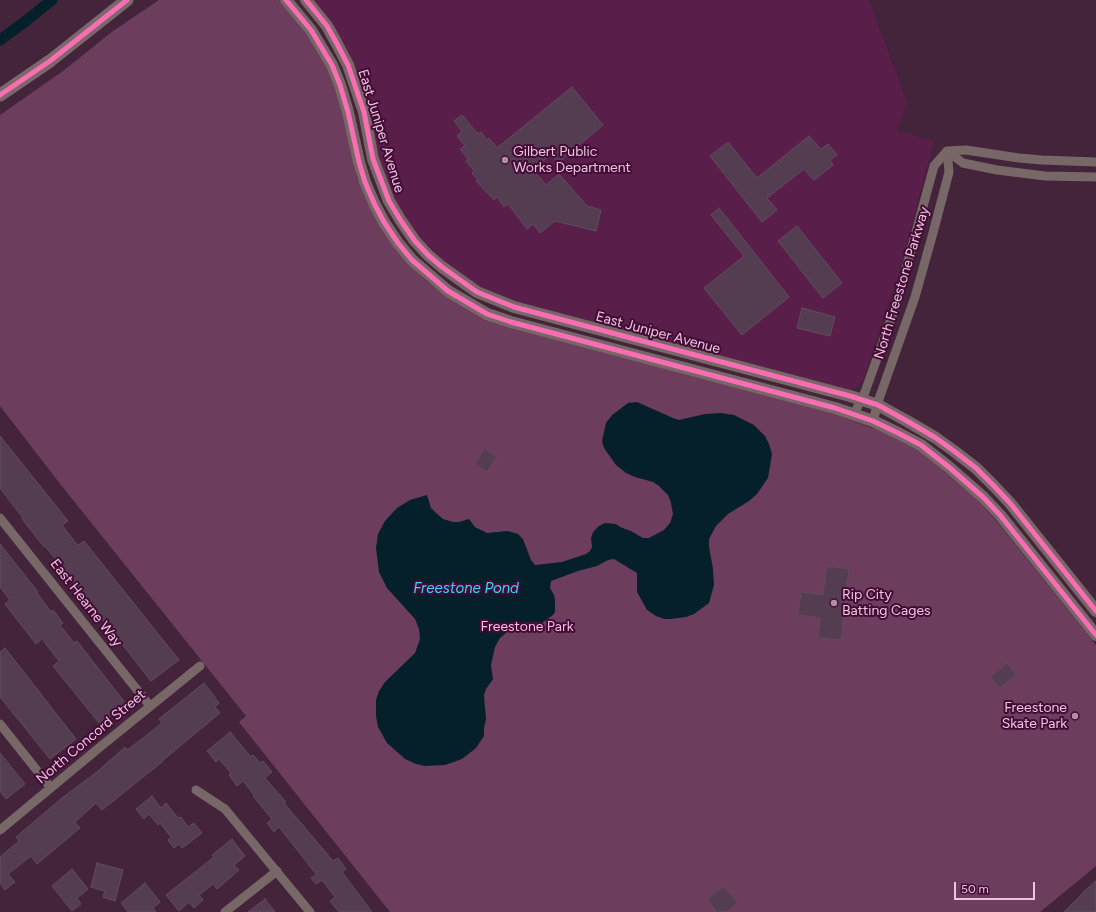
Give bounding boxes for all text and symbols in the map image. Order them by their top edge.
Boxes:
street label: East Juniper Avenue [354,67,408,195]
place label: Gilbert Public Works Department [513,144,631,176]
marker: Gilbert Public Works Department [500,155,510,165]
street label: North Freestone Parkway [871,205,933,361]
street label: East Juniper Avenue [594,308,722,358]
street label: East Hearne Way [46,556,126,650]
water label: Freestone Pond [413,580,519,598]
place label: Rip City Batting Cages [842,587,931,620]
marker: Rip City Batting Cages [829,598,839,608]
park label: Freestone Park [481,619,573,635]
street label: North Concord Street [33,686,149,788]
place label: Freestone Skate Park [1002,700,1067,732]
marker: Freestone Skate Park [1070,711,1080,721]
scale bar [956,874,1037,900]
text: 50 m [961,882,989,896]

